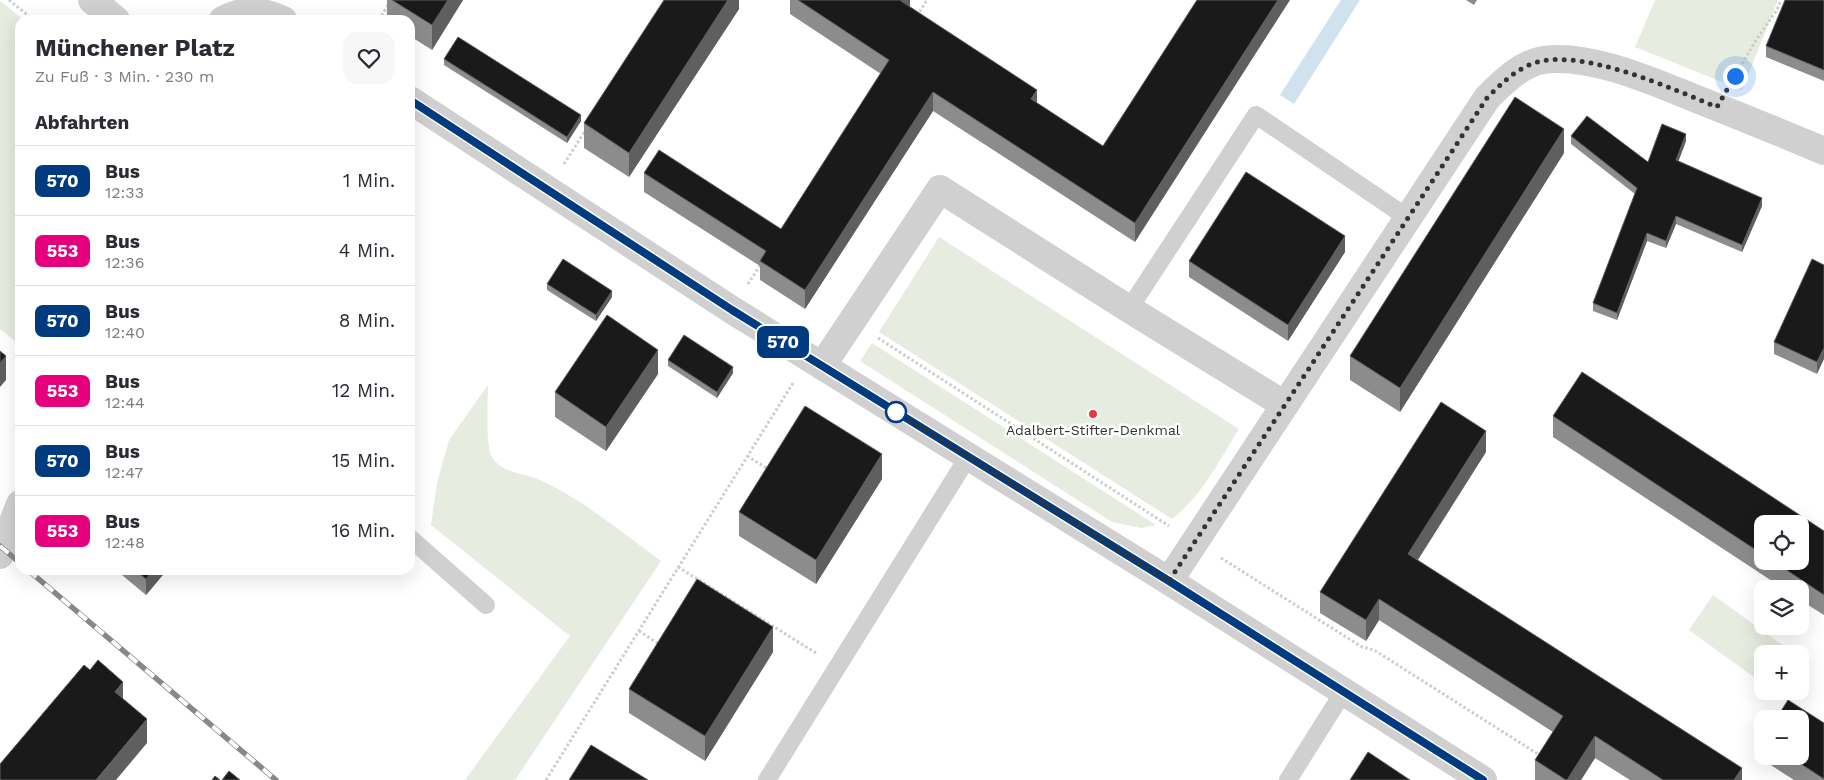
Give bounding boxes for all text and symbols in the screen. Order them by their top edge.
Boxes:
button: heart [343,32,395,84]
text: Münchener Platz [35,34,235,62]
your location [1723,64,1748,89]
text: Zu Fuß · 3 Min. · 230 m [35,67,214,86]
text: Abfahrten [35,111,129,134]
text: Bus [105,160,140,183]
text: 1 Min. [343,169,395,192]
text: 570 [46,170,79,191]
text: 12:33 [105,183,144,202]
text: Bus [105,230,140,253]
text: 4 Min. [339,239,395,262]
text: 553 [47,240,78,261]
text: 12:36 [105,253,144,272]
text: Bus [105,300,140,323]
text: 8 Min. [339,309,395,332]
text: 570 [46,310,79,331]
text: 12:40 [105,323,145,342]
line badge: 570 [754,326,812,358]
text: 570 [767,331,799,352]
text: Bus [105,370,140,393]
text: 12 Min. [332,379,395,402]
text: 553 [47,380,78,401]
text: 12:44 [105,393,145,412]
unlabelled marker [885,401,907,423]
marker: Adalbert-Stifter-Denkmal [1087,408,1099,420]
place label: Adalbert-Stifter-Denkmal [1006,422,1181,438]
text: Bus [105,440,140,463]
text: 15 Min. [332,449,395,472]
text: 570 [46,450,79,471]
text: 12:47 [105,463,143,482]
text: Bus [105,510,140,533]
map controls [1754,515,1809,765]
button: locate [1754,515,1809,570]
text: 16 Min. [331,519,395,542]
text: 553 [47,520,78,541]
text: 12:48 [105,533,145,552]
button: layers [1754,580,1809,635]
button: + [1754,645,1809,700]
button: − [1754,710,1809,765]

